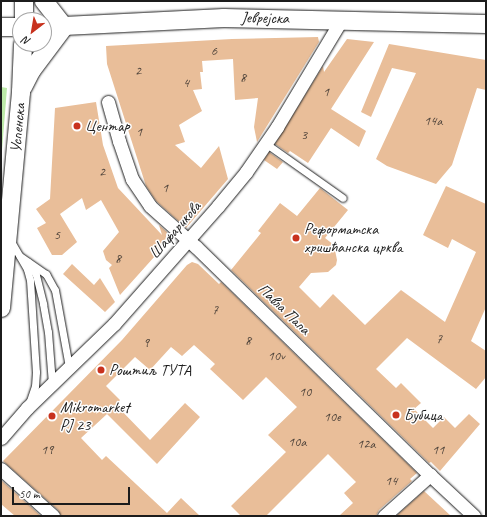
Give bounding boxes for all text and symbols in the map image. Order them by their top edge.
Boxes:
street label: Јеврејска [241,8,289,28]
north arrow [12,12,52,52]
text: N [20,34,33,49]
house number: 6 [211,43,217,59]
house number: 2 [135,63,141,79]
house number: 8 [240,70,246,86]
house number: 4 [183,75,189,91]
house number: 1 [323,84,329,100]
street label: Успенска [6,103,30,153]
house number: 14a [424,113,442,129]
place label: Центар [85,116,129,136]
marker: Центар [72,121,82,131]
house number: 1 [136,124,142,140]
house number: 3 [301,127,307,143]
house number: 2 [99,164,105,180]
house number: 1 [162,180,168,196]
street label: Шафарикова [145,197,205,263]
place label: Реформатска хришћанска црква [304,219,403,257]
house number: 5 [54,227,60,243]
marker: Реформатска хришћанска црква [291,233,301,243]
house number: 8 [115,251,121,267]
street label: Павла Папа [254,279,314,339]
house number: 7 [212,302,218,318]
house number: 7 [436,331,442,347]
house number: 8 [245,333,251,349]
house number: 9 [143,335,149,351]
house number: 10v [267,348,285,364]
place label: Роштиљ ТУТА [109,360,191,380]
marker: Роштиљ ТУТА [96,365,106,375]
house number: 10 [299,384,311,400]
place label: Mikromarket PJ 23 [60,397,130,435]
place label: Бубица [404,405,442,425]
house number: 10e [323,409,341,425]
marker: Бубица [391,410,401,420]
marker: Mikromarket PJ 23 [47,411,57,421]
house number: 10a [288,434,306,450]
house number: 12a [357,436,375,452]
house number: 19 [41,442,53,458]
house number: 11 [432,442,444,458]
house number: 14 [385,473,397,489]
scale bar [14,479,132,505]
text: 50 m [19,486,39,502]

